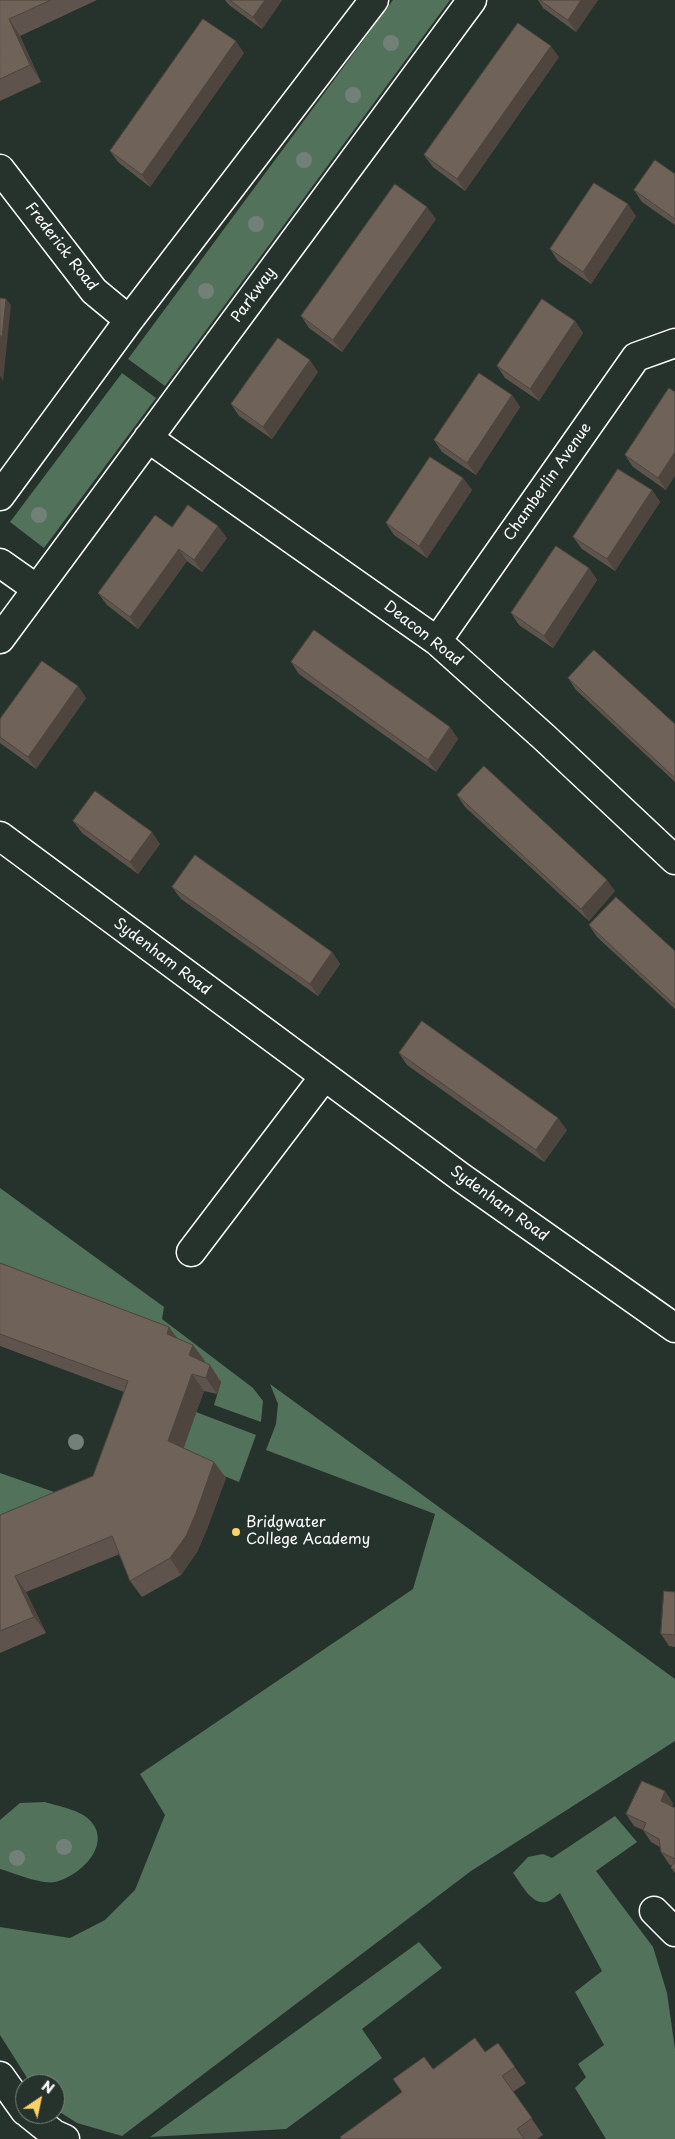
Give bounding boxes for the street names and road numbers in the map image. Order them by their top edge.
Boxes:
street label: Frederick Road [21,199,101,295]
street label: Parkway [228,264,280,326]
street label: Chamberlin Avenue [500,419,596,545]
street label: Deacon Road [380,598,466,670]
street label: Sydenham Road [110,915,214,999]
street label: Sydenham Road [446,1162,552,1246]

